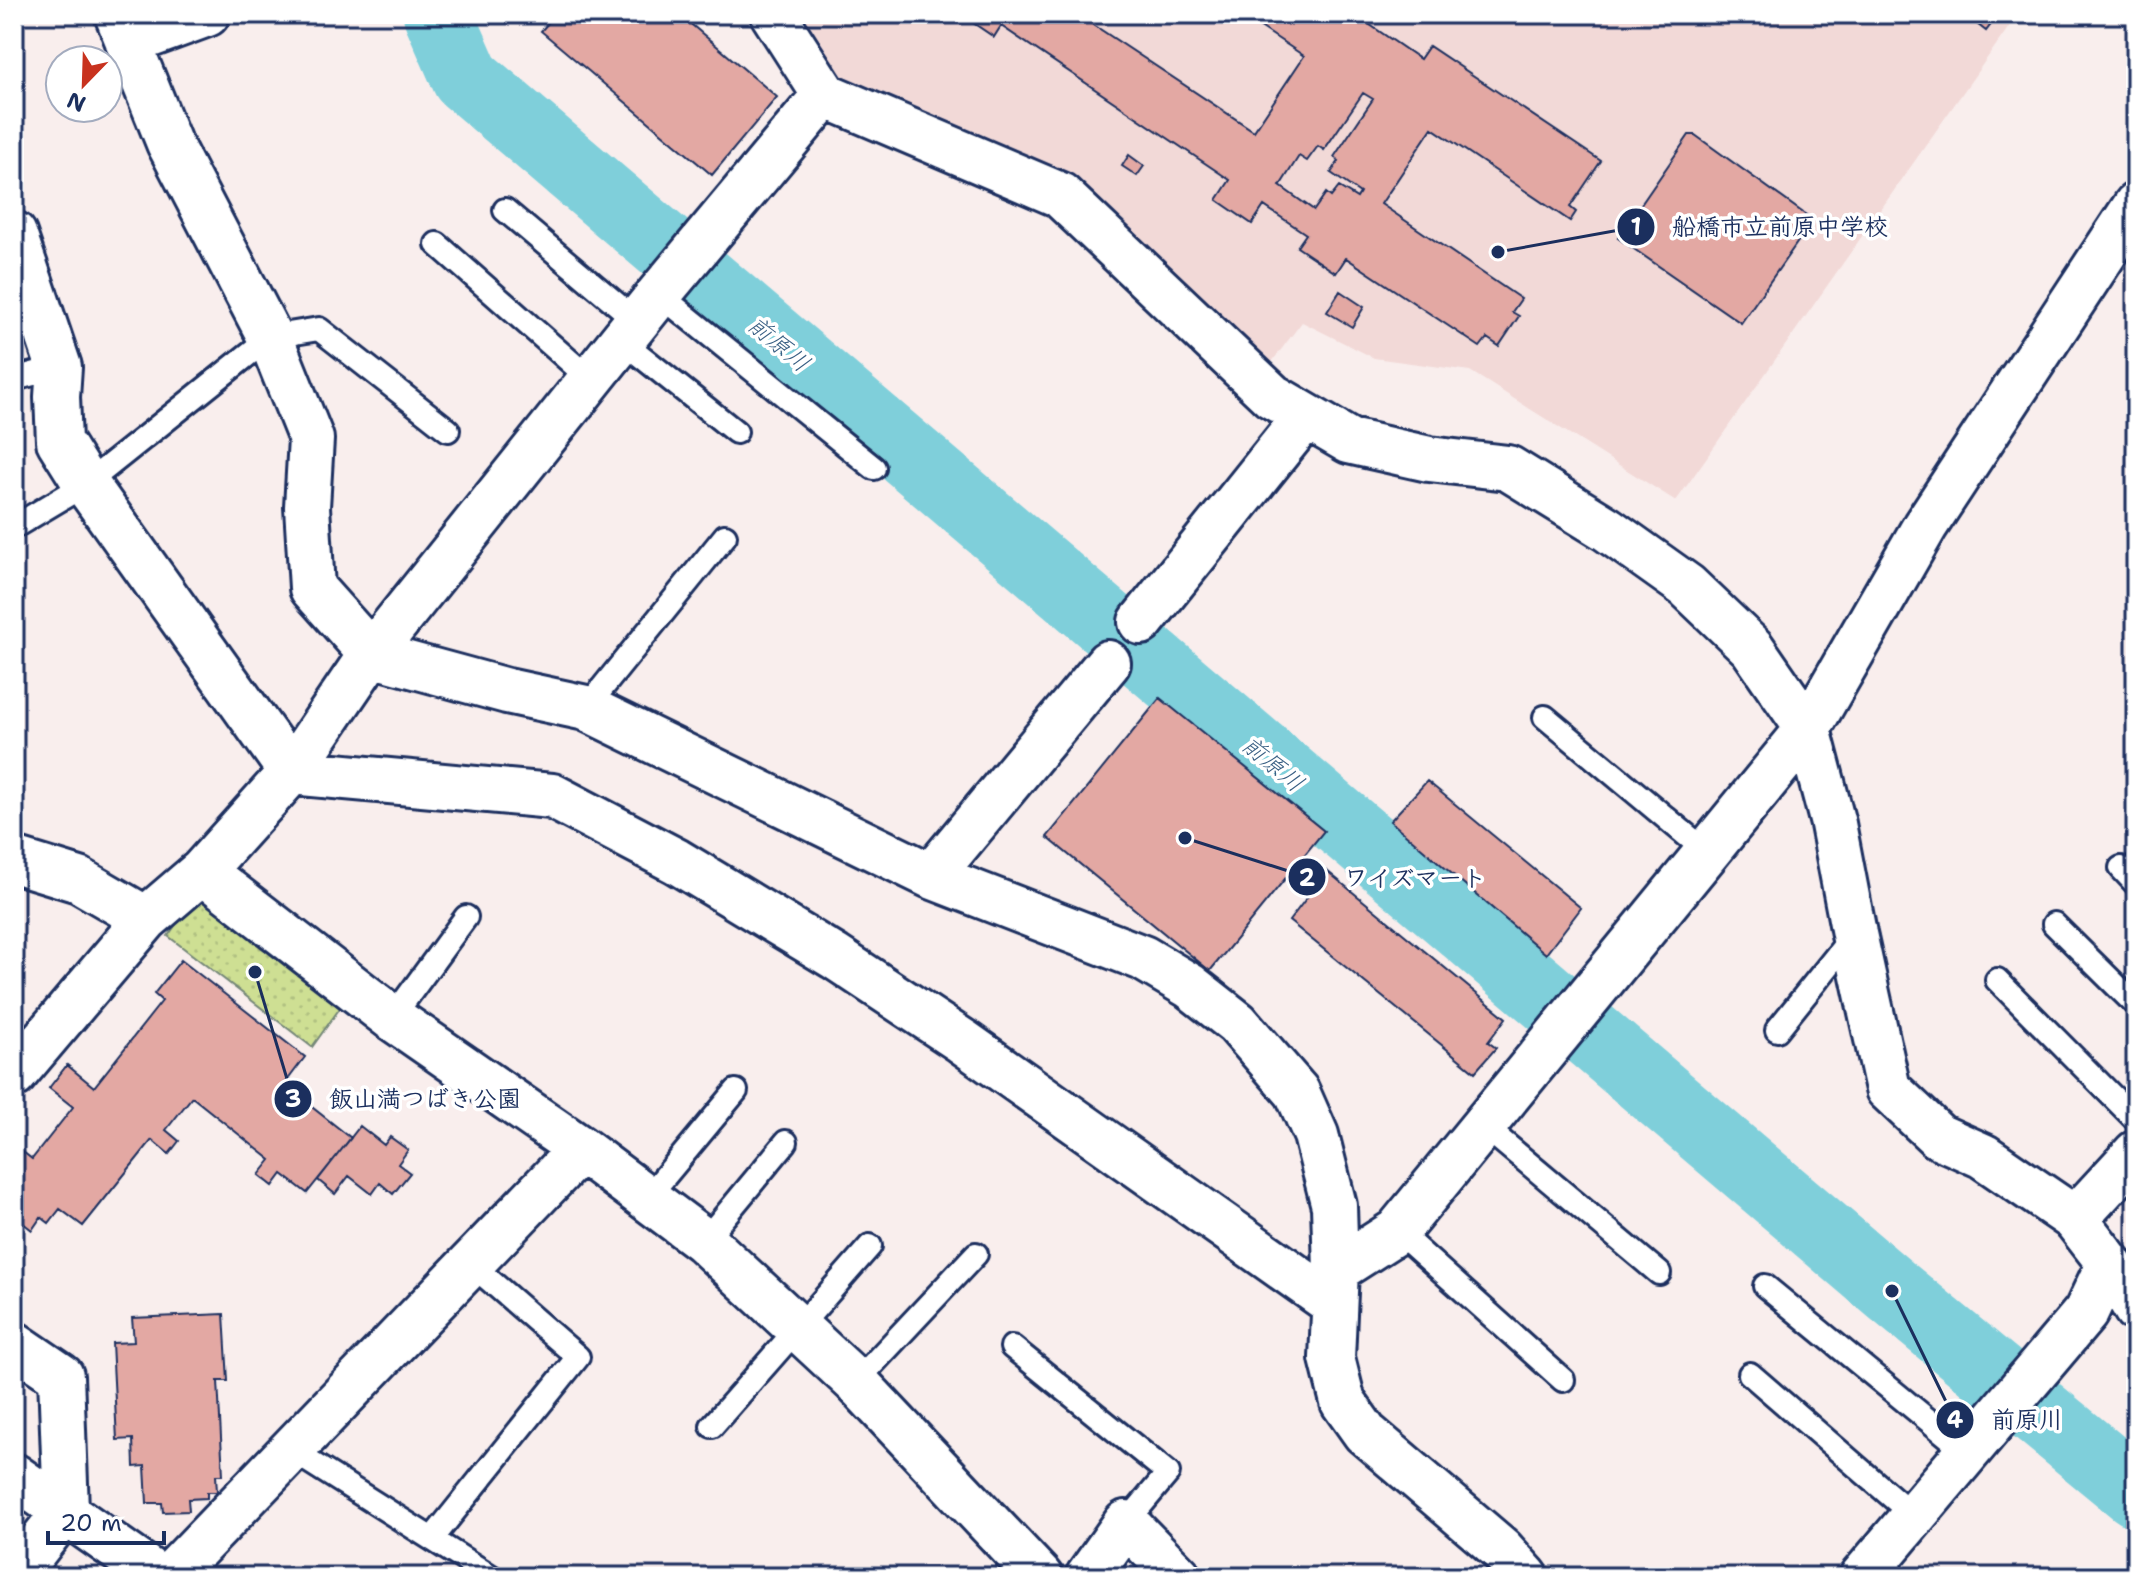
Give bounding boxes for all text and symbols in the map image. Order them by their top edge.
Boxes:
north arrow [44,44,124,124]
text: N [63,85,90,119]
callout: 船橋市立前原中学校 [1616,203,1904,251]
text: 1 [1631,211,1641,243]
text: 船橋市立前原中学校 [1672,211,1888,243]
water label: 前原川 [741,309,817,379]
water label: 前原川 [1235,729,1311,799]
callout: ワイズマート [1287,853,1503,901]
text: 2 [1299,862,1316,894]
text: ワイズマート [1344,862,1486,894]
callout: 飯山満つばき公園 [273,1075,537,1123]
text: 3 [285,1083,301,1115]
text: 飯山満つばき公園 [329,1083,521,1115]
callout: 前原川 [1935,1396,2079,1444]
text: 4 [1947,1404,1964,1436]
text: 前原川 [1991,1404,2063,1436]
scale bar [48,1495,164,1545]
text: 20 m [60,1507,122,1539]

